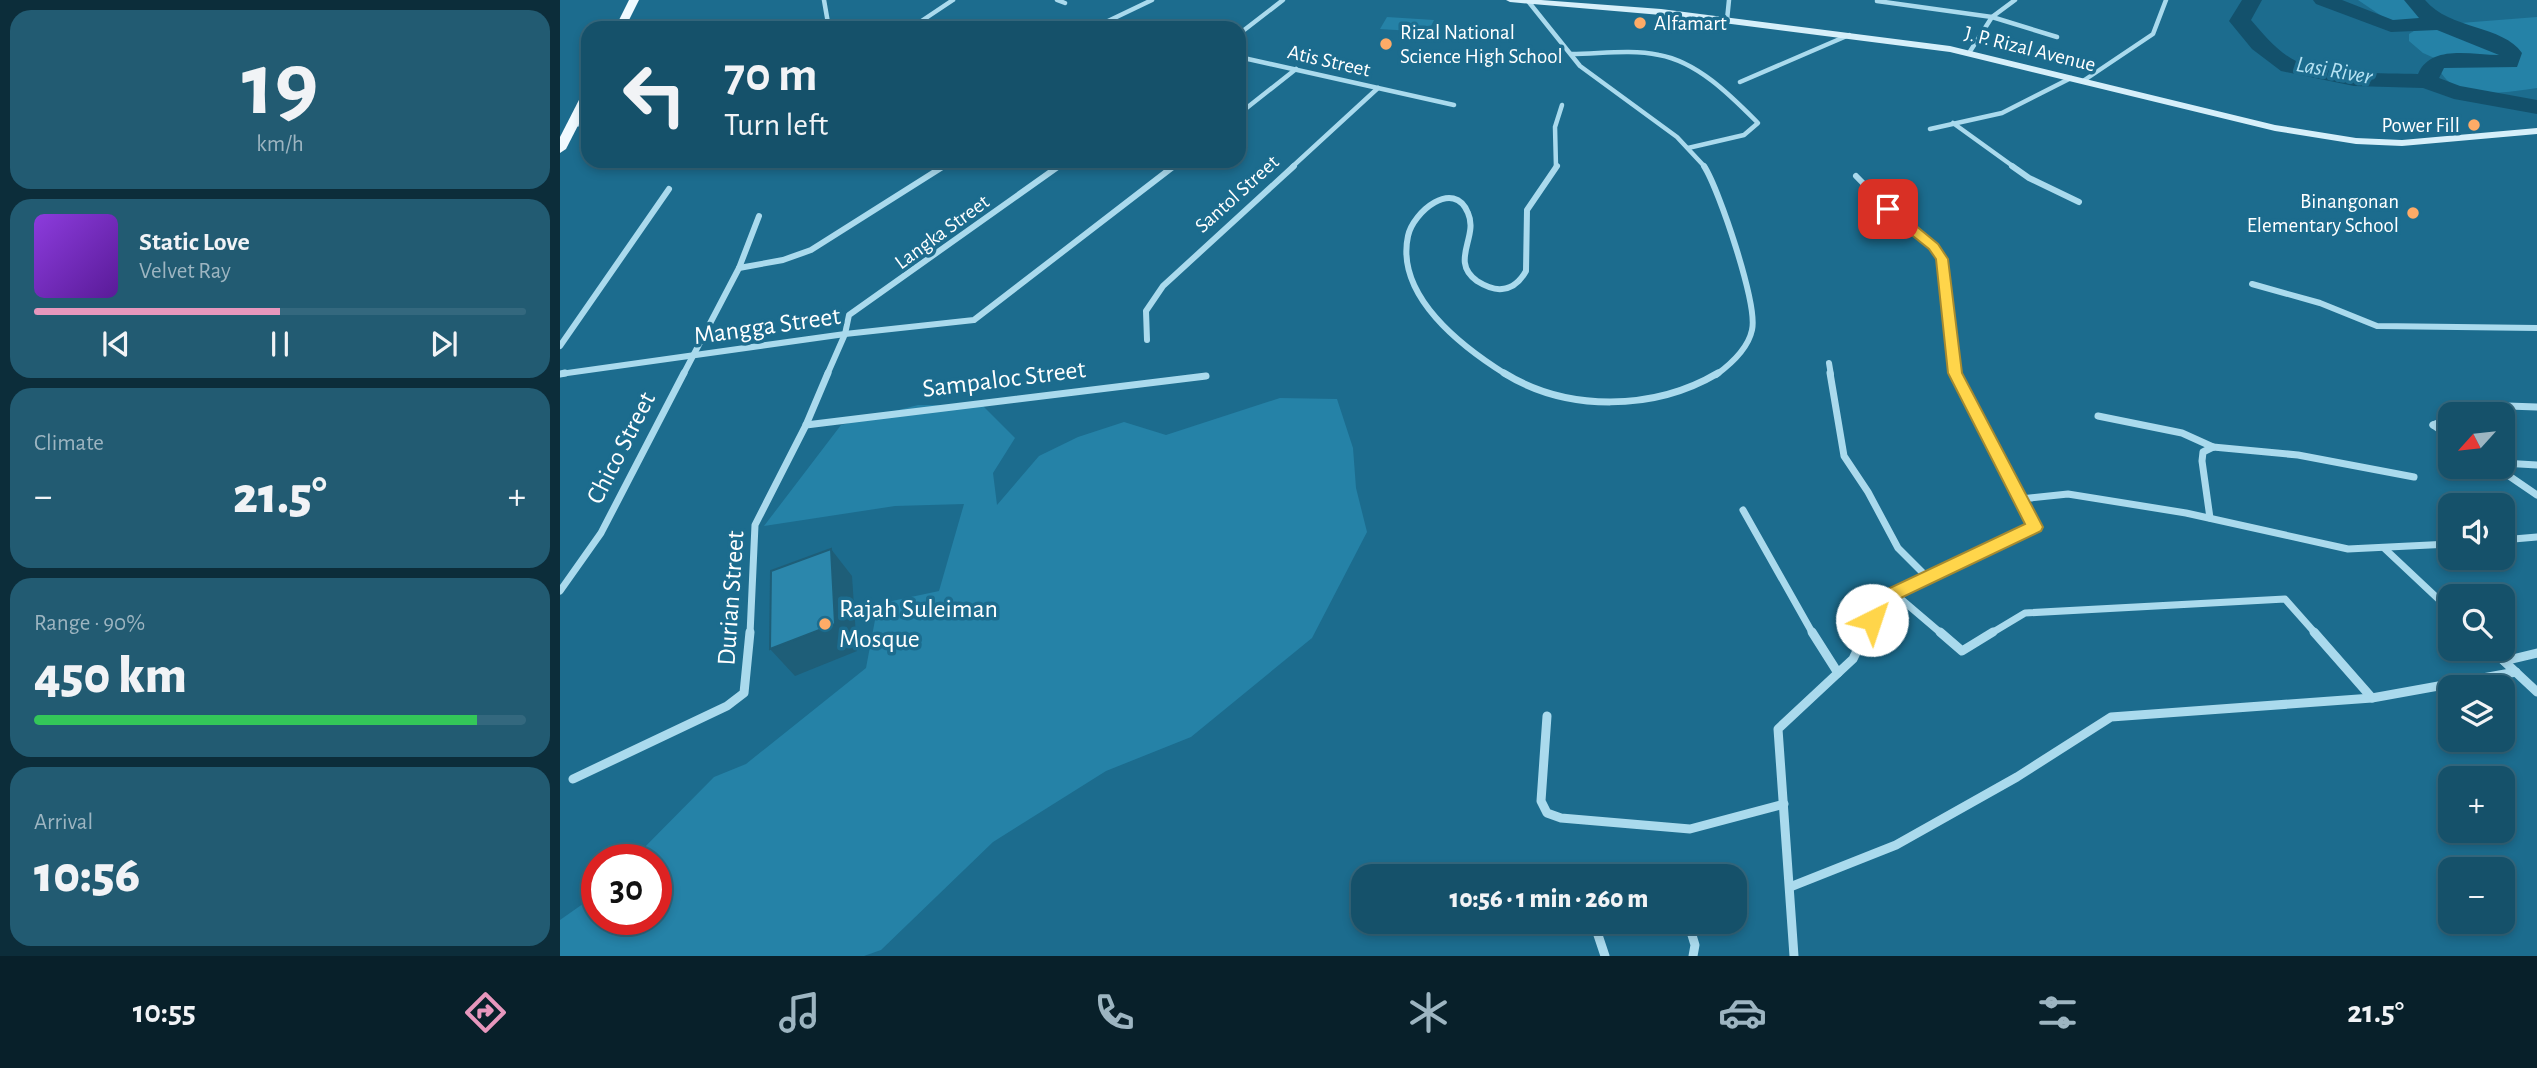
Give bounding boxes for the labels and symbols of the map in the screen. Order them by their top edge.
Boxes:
place label: Alfamart [1654,13,1727,34]
marker: Alfamart [1632,15,1648,31]
place label: Rizal National Science High School [1400,22,1563,67]
street label: J. P. Rizal Avenue [1962,23,2098,75]
marker: Rizal National Science High School [1378,36,1394,52]
street label: Atis Street [1286,41,1373,81]
water label: Lasi River [2294,53,2374,89]
place label: Power Fill [2382,115,2460,136]
marker: Power Fill [2466,117,2482,133]
street label: Santol Street [1191,151,1283,237]
pin [1858,179,1918,239]
street label: Langka Street [891,191,993,273]
place label: Binangonan Elementary School [2247,191,2399,236]
marker: Binangonan Elementary School [2405,205,2421,221]
street label: Mangga Street [692,303,842,349]
street label: Sampaloc Street [921,356,1087,402]
street label: Chico Street [582,388,660,508]
north arrow [2438,402,2515,480]
street label: Durian Street [713,530,749,666]
position arrow [1835,583,1909,657]
place label: Rajah Suleiman Mosque [839,596,998,652]
marker: Rajah Suleiman Mosque [817,616,833,632]
speed limit sign: 30 [581,844,672,935]

